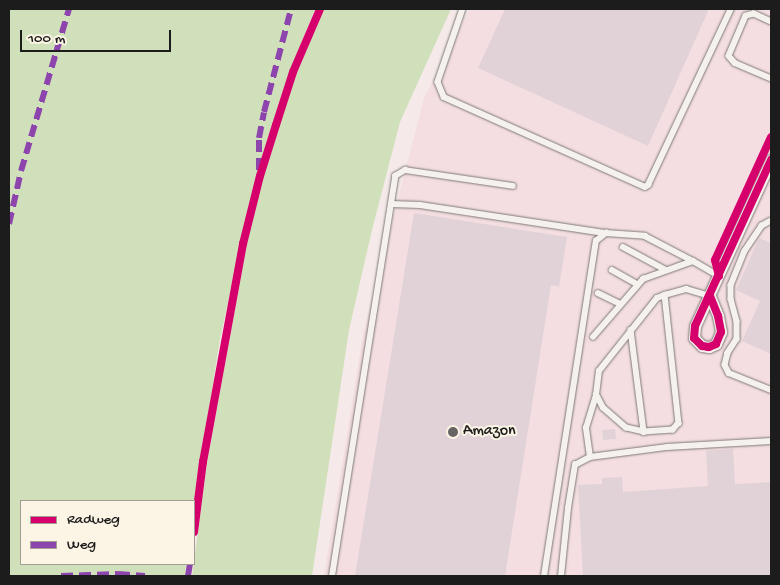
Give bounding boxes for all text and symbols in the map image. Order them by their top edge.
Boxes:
scale bar [22,20,174,52]
text: 100 m [28,30,65,48]
place label: Amazon [463,422,516,442]
marker: Amazon [447,426,459,438]
legend [20,500,195,565]
text: Radweg [67,511,120,529]
text: Weg [67,536,96,554]

